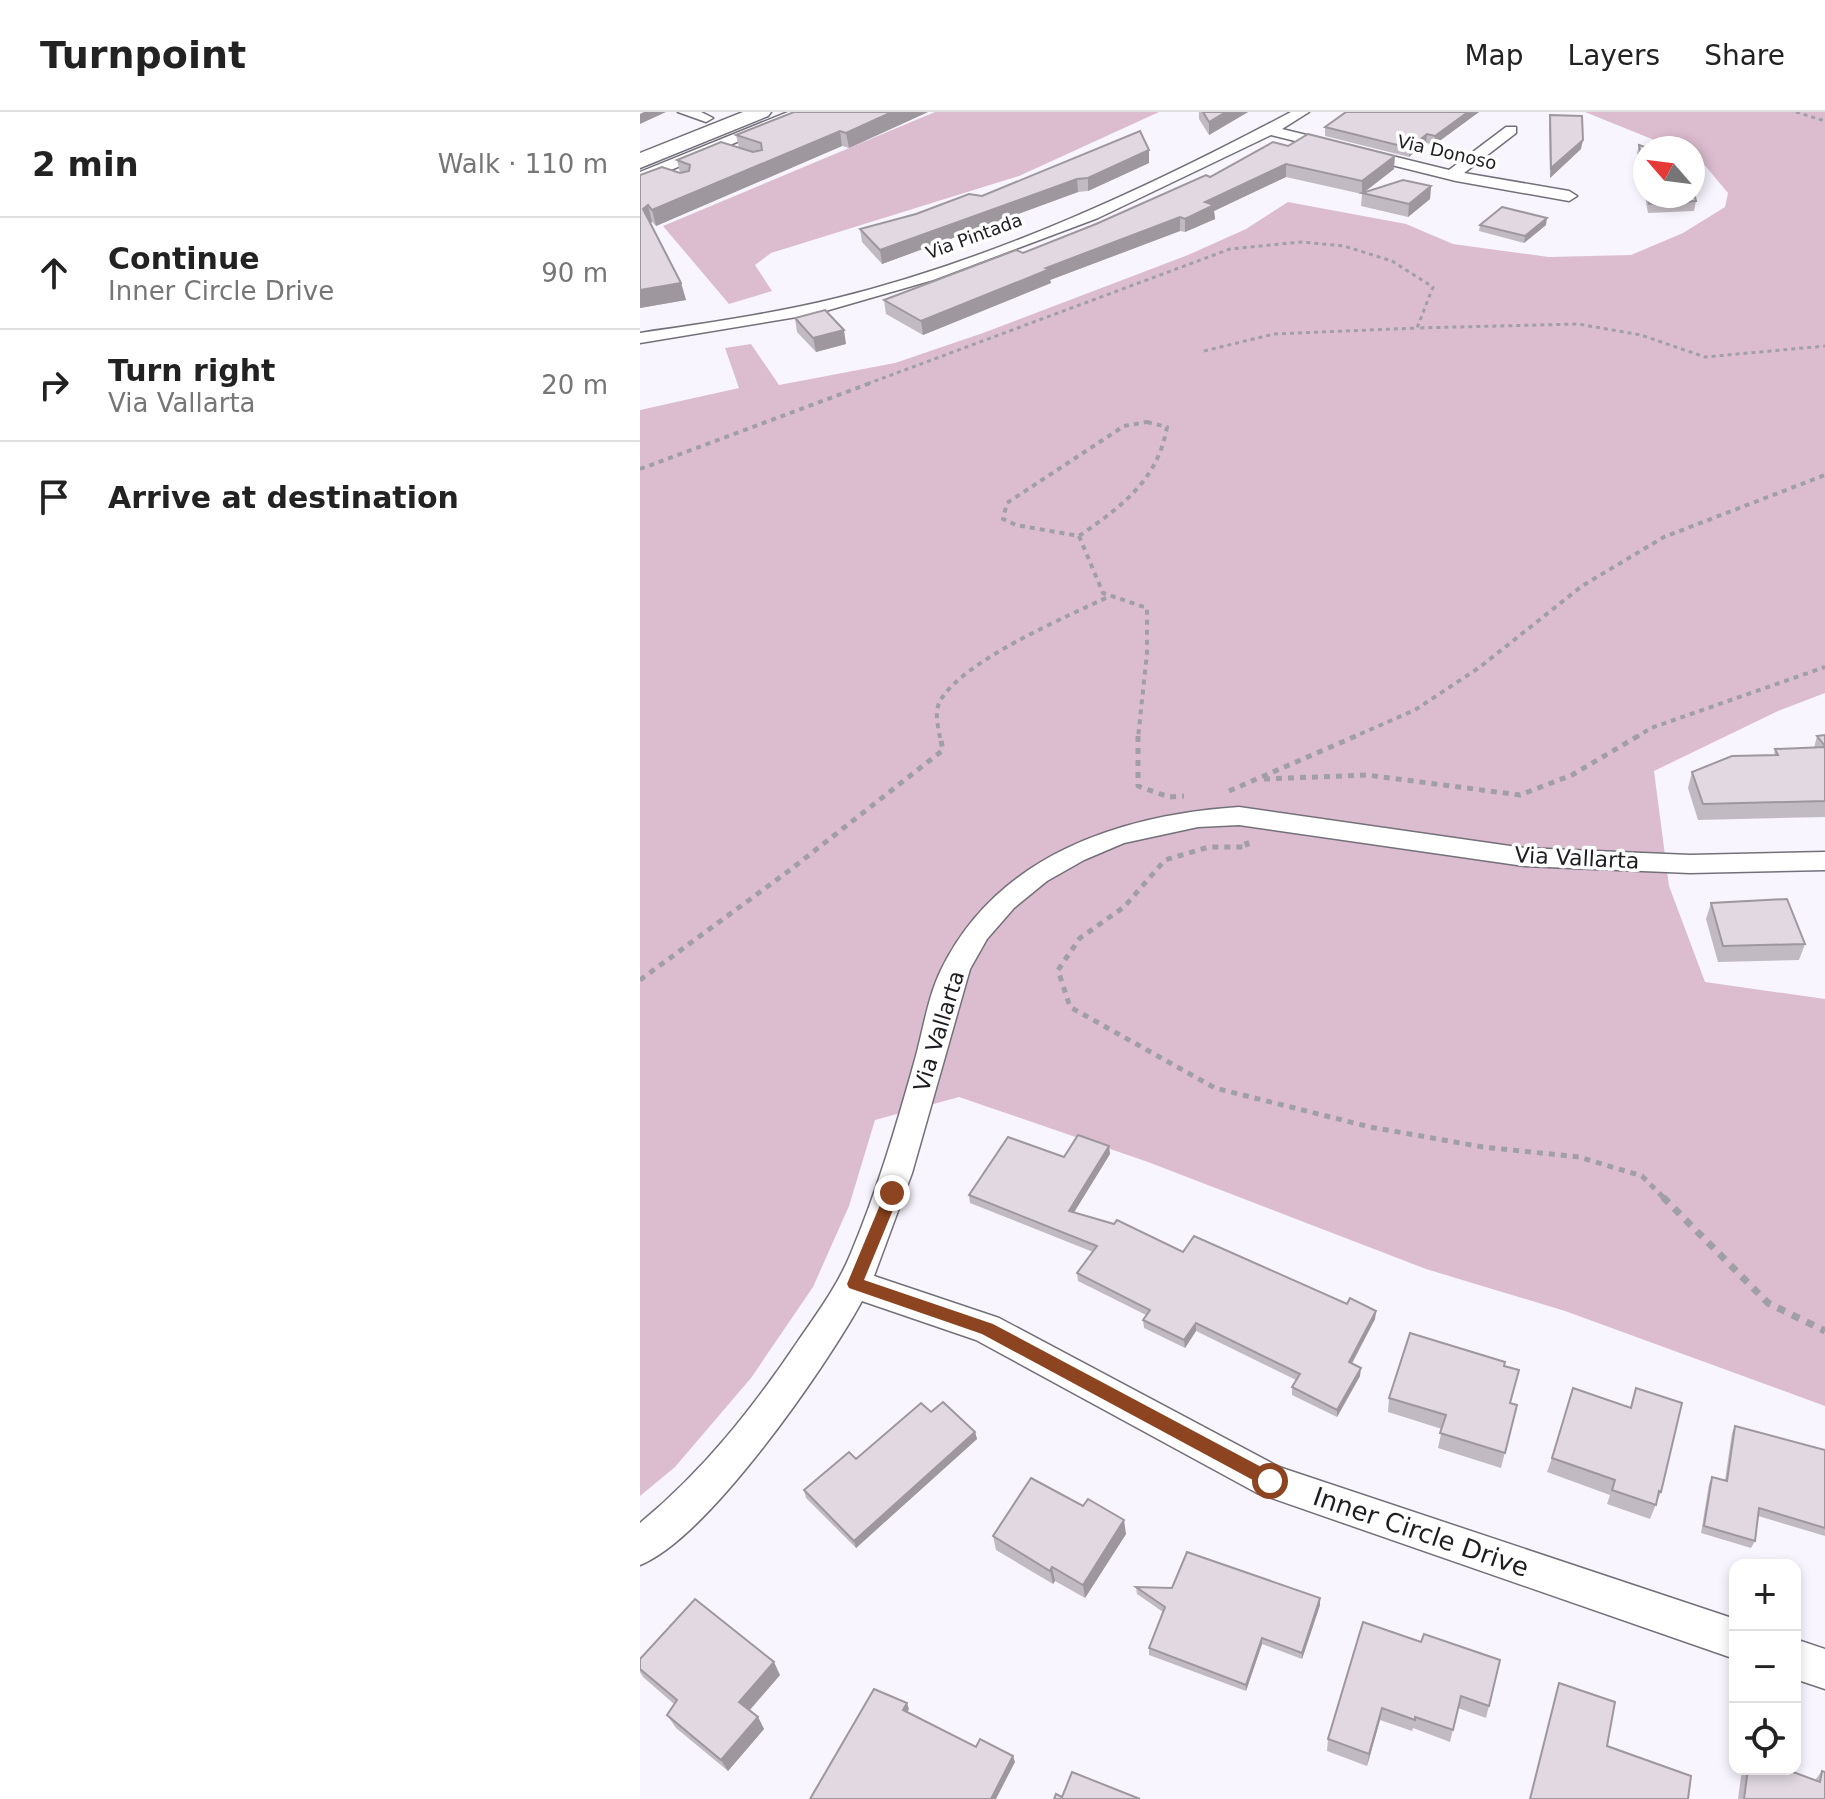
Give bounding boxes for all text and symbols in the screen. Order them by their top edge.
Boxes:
text: Turnpoint [40,33,246,77]
text: Map [1464,39,1524,72]
text: Layers [1568,39,1660,72]
text: Share [1704,39,1785,72]
street label: Via Donoso [1395,130,1499,174]
north arrow [1633,136,1705,208]
text: 2 min [32,144,139,184]
text: Walk · 110 m [438,149,608,179]
street label: Via Pintada [923,209,1025,263]
text: Continue [108,241,260,276]
icon: ahead [32,251,76,295]
text: 90 m [541,258,608,288]
text: Inner Circle Drive [108,276,334,306]
text: Turn right [108,353,275,388]
icon: right [32,363,76,407]
text: 20 m [541,370,608,400]
text: Via Vallarta [108,388,256,418]
icon: arrive [32,475,76,519]
text: Arrive at destination [108,480,459,515]
street label: Via Vallarta [1514,842,1640,874]
street label: Via Vallarta [909,968,969,1094]
route end [874,1175,910,1211]
route start [1252,1463,1288,1499]
street label: Inner Circle Drive [1309,1481,1533,1583]
map controls [1729,1559,1801,1775]
button: + [1729,1559,1801,1631]
button: − [1729,1631,1801,1703]
button: locate [1729,1703,1801,1775]

